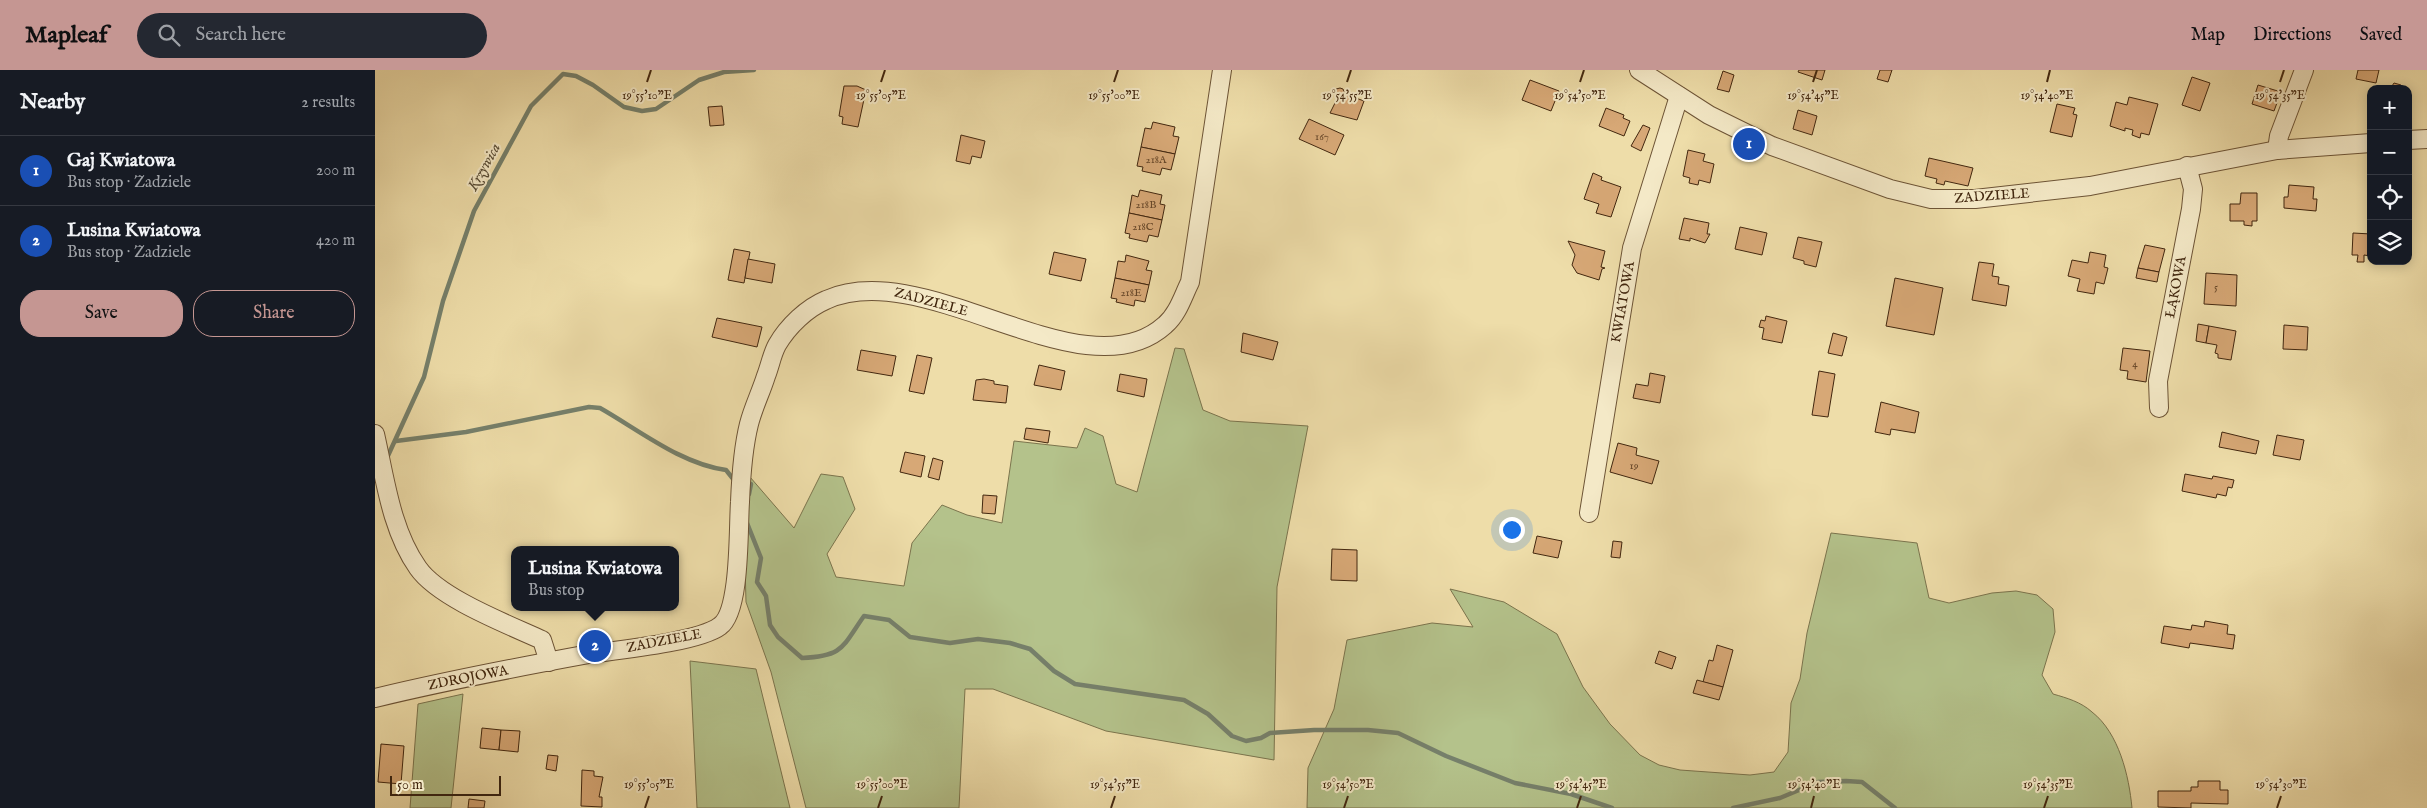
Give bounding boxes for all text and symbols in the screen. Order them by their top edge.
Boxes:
search box [137,13,487,58]
text: Mapleaf [25,20,107,51]
icon: search [155,21,183,49]
text: Search here [195,23,286,47]
text: Map [2191,24,2225,47]
text: Directions [2253,24,2331,47]
text: Saved [2359,24,2402,47]
map controls [2367,85,2412,265]
button: + [2367,85,2412,130]
text: 19°55'10"E [622,88,672,103]
text: 19°55'05"E [856,88,906,103]
text: 19°55'00"E [1088,88,1140,103]
text: 19°54'55"E [1322,88,1372,103]
text: 19°54'50"E [1554,88,1606,103]
text: 19°54'45"E [1787,88,1839,103]
text: 19°54'40"E [2020,88,2074,103]
text: 19°54'35"E [2255,88,2305,103]
text: Nearby [20,89,85,116]
text: 2 results [301,93,355,113]
pin: 1 [1733,125,1765,163]
house number: 167 [1315,130,1329,144]
button: − [2367,130,2412,175]
water label: Krzywica [463,140,505,195]
text: Gaj Kwiatowa [67,149,175,173]
house number: 218A [1145,153,1167,167]
text: 1 [33,161,39,181]
text: 200 m [316,161,355,181]
text: Bus stop · Zadziele [67,173,191,193]
button: locate [2367,175,2412,220]
street label: ZADZIELE [1954,184,2031,208]
house number: 218B [1136,198,1156,212]
text: Lusina Kwiatowa [67,219,201,243]
house number: 218C [1132,220,1154,234]
button: layers [2367,220,2412,265]
text: 2 [32,231,40,251]
text: 420 m [316,231,355,251]
text: Bus stop · Zadziele [67,243,191,263]
street label: ŁĄKOWA [2161,254,2191,320]
street label: KWIATOWA [1607,259,1639,344]
house number: 5 [2214,280,2218,294]
street label: ZADZIELE [892,284,970,321]
house number: 218E [1120,286,1142,300]
button: Save [20,290,183,337]
button: Share [193,290,355,337]
house number: 4 [2132,357,2138,371]
house number: 19 [1630,459,1639,473]
your location [1499,517,1525,543]
popup [511,546,679,611]
text: Lusina Kwiatowa [528,557,662,581]
text: Bus stop [528,581,584,601]
street label: ZADZIELE [625,625,703,657]
pin: 2 [579,627,611,665]
street label: ZDROJOWA [426,661,510,695]
scale bar [390,773,501,796]
text: 50 m [397,776,423,794]
text: 19°55'05"E [624,777,674,792]
text: 19°55'00"E [856,777,908,792]
text: 19°54'55"E [1090,777,1140,792]
text: 19°54'50"E [1322,777,1374,792]
text: 19°54'45"E [1555,777,1607,792]
text: 19°54'40"E [1787,777,1841,792]
text: 19°54'35"E [2023,777,2073,792]
text: 19°54'30"E [2255,777,2307,792]

